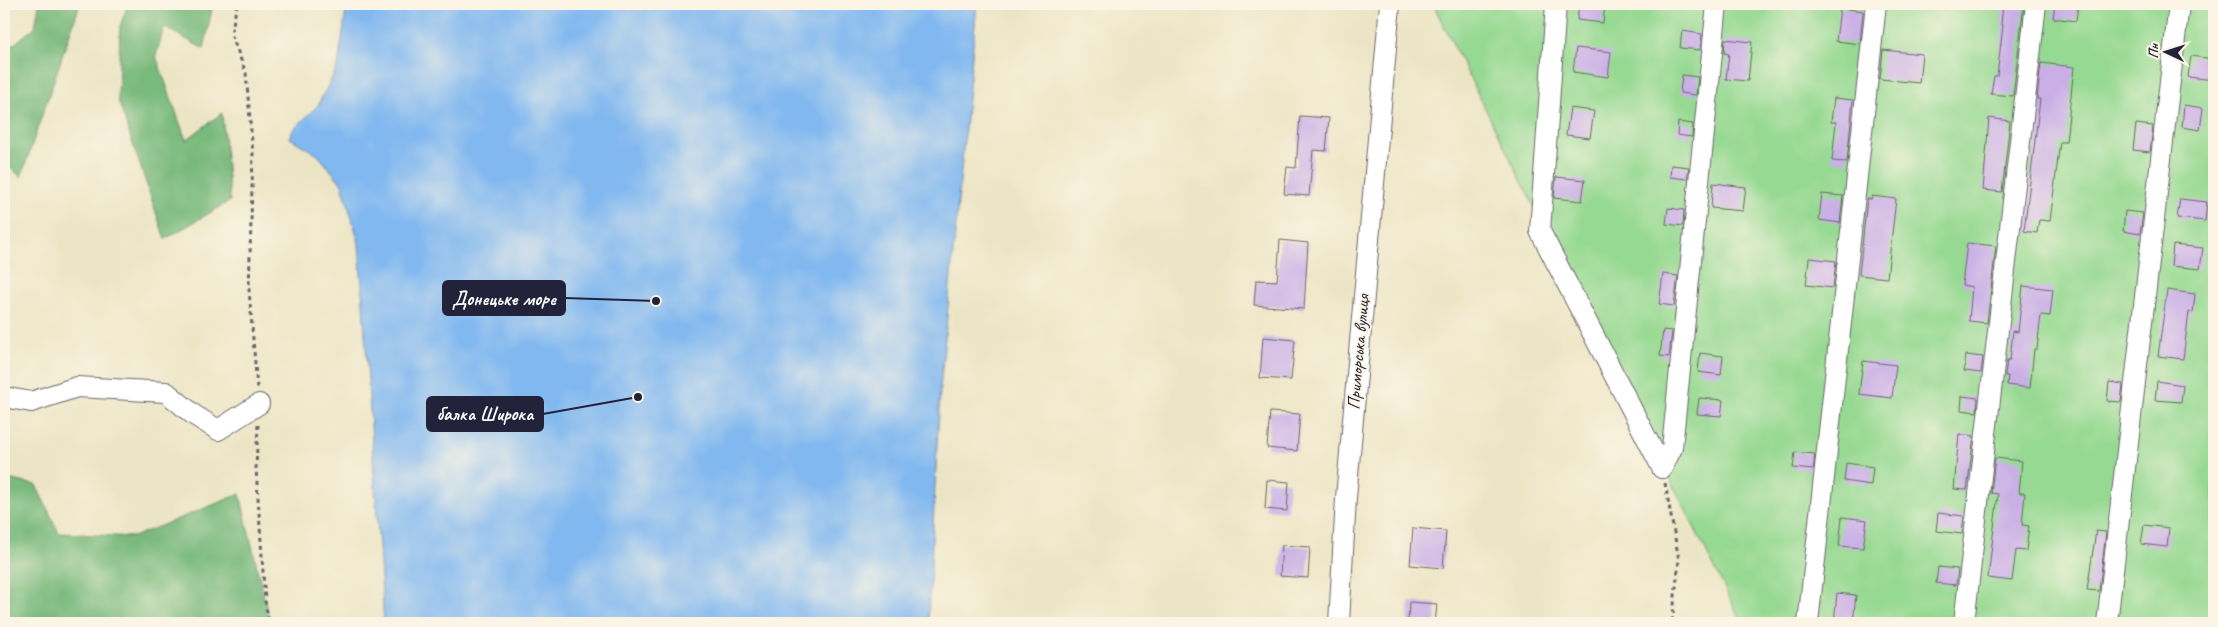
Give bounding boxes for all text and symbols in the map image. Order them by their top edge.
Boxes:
north arrow [2140,28,2190,78]
text: Пн [2145,42,2163,59]
callout: Донецьке море [443,281,565,315]
text: Донецьке море [452,287,557,311]
street label: Приморська вулиця [1342,292,1374,410]
callout: балка Широка [427,397,543,431]
text: балка Широка [437,402,535,426]

